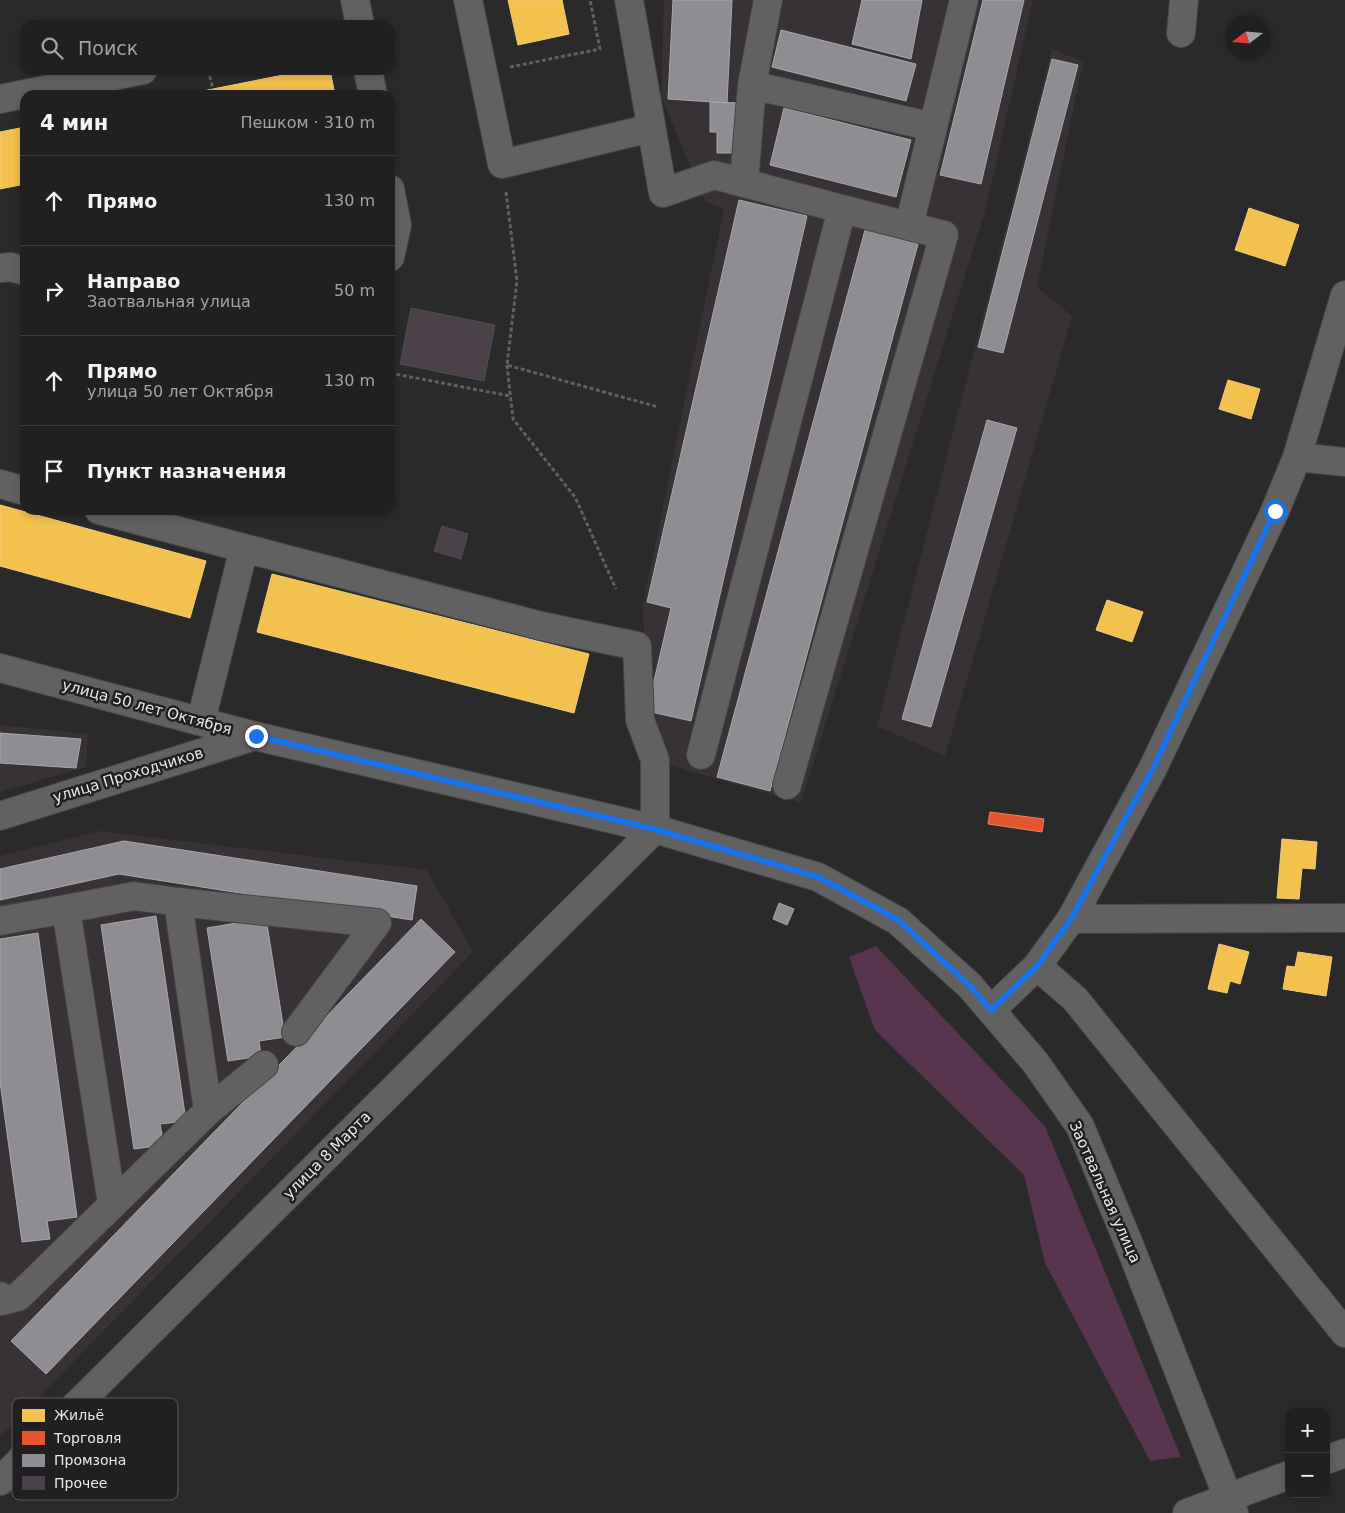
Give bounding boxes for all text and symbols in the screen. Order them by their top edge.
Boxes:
north arrow [1225,15,1270,60]
search box [20,20,395,75]
icon: search [38,34,66,62]
text: Поиск [78,37,138,59]
text: 4 мин [40,111,108,135]
text: Пешком · 310 m [240,113,375,132]
icon: ahead [40,187,68,215]
text: Прямо [87,190,157,212]
text: 130 m [324,191,375,210]
text: Направо [87,270,180,292]
icon: right [40,277,68,305]
text: 50 m [334,281,375,300]
text: Заотвальная улица [87,292,251,311]
text: Прямо [87,360,157,382]
icon: ahead [40,367,68,395]
text: 130 m [324,371,375,390]
text: улица 50 лет Октября [87,382,274,401]
icon: arrive [40,457,68,485]
text: Пункт назначения [87,460,286,482]
route start [1264,500,1287,523]
street label: улица 50 лет Октября [60,676,234,738]
route end [245,725,268,748]
street label: улица Проходчиков [51,744,205,806]
street label: улица 8 Марта [280,1108,374,1202]
street label: Заотвальная улица [1066,1118,1144,1266]
legend [12,1398,178,1500]
text: Жильё [54,1407,104,1423]
map controls [1285,1408,1330,1498]
button: + [1285,1408,1330,1453]
text: Торговля [53,1430,122,1446]
text: Промзона [54,1452,126,1468]
button: − [1285,1453,1330,1498]
text: Прочее [54,1475,107,1491]

